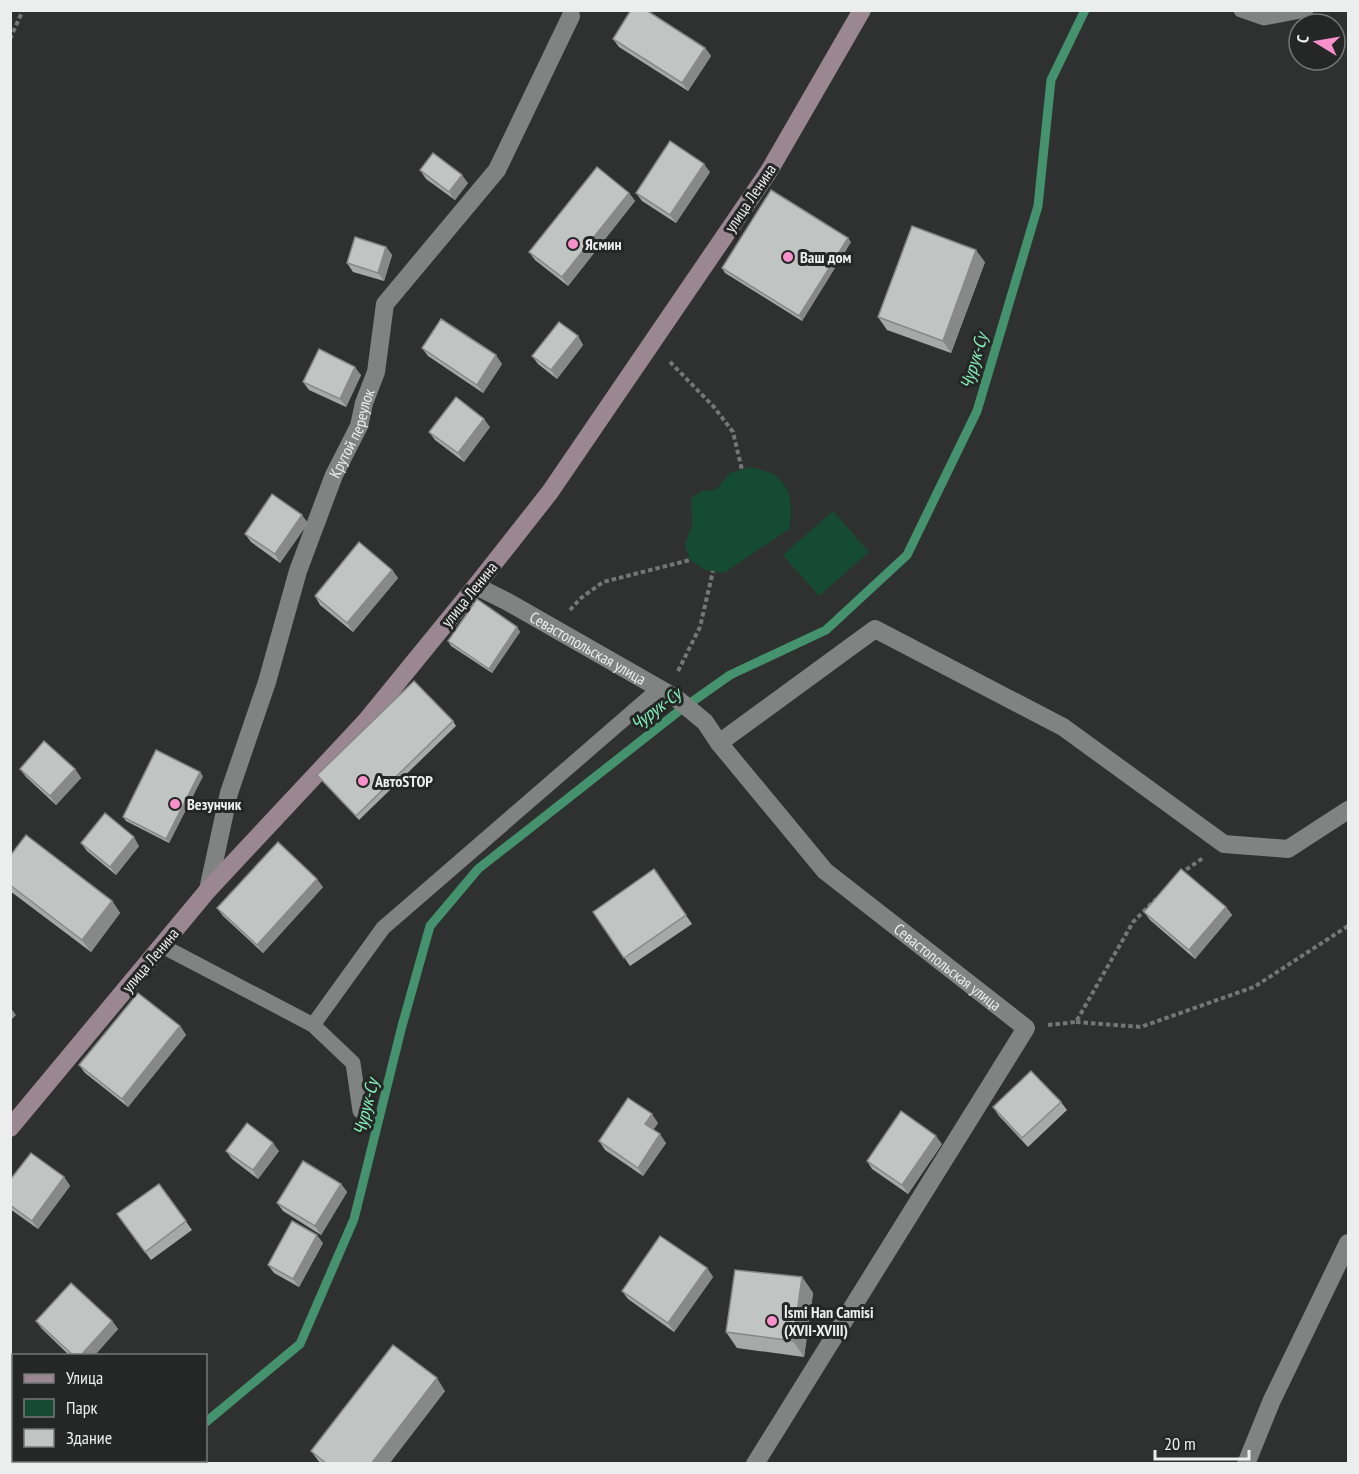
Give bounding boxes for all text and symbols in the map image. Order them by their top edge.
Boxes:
north arrow [1287,12,1347,72]
text: С [1292,33,1313,45]
street label: улица Ленина [720,160,780,236]
place label: Ясмин [585,234,622,254]
marker: Ясмин [566,237,580,251]
place label: Ваш дом [800,247,851,267]
marker: Ваш дом [781,250,795,264]
water label: Чурук-Су [954,328,994,391]
street label: Крутой переулок [324,385,379,481]
street label: улица Ленина [437,557,501,631]
street label: Севастопольская улица [526,607,650,689]
water label: Чурук-Су [626,681,687,735]
place label: АвтоSTOP [374,771,433,791]
marker: АвтоSTOP [356,774,370,788]
place label: Везунчик [187,794,242,814]
marker: Везунчик [168,797,182,811]
street label: Севастопольская улица [890,919,1005,1015]
street label: улица Ленина [117,924,183,996]
water label: Чурук-Су [347,1074,384,1137]
place label: İsmi Han Camisi (XVII-XVIII) [784,1302,874,1340]
marker: İsmi Han Camisi (XVII-XVIII) [765,1314,779,1328]
legend [12,1354,207,1462]
text: Улица [66,1366,103,1389]
text: Парк [66,1396,97,1419]
scale bar [1155,1423,1250,1461]
text: Здание [66,1426,112,1449]
text: 20 m [1164,1432,1196,1455]

